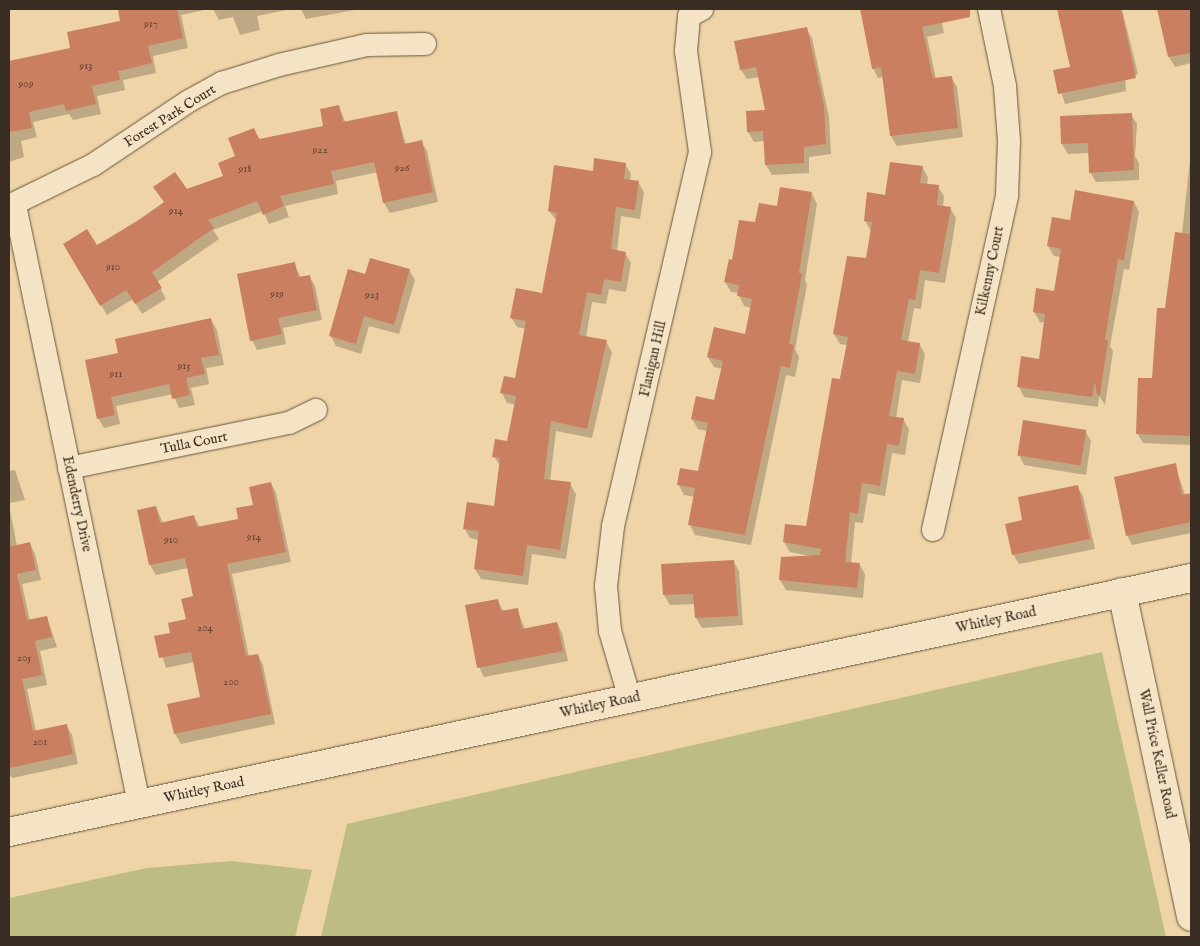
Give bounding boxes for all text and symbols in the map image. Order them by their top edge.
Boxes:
house number: 917 [144,17,158,31]
house number: 913 [80,59,92,73]
house number: 909 [18,77,34,91]
street label: Forest Park Court [121,81,219,151]
house number: 922 [312,143,328,157]
house number: 926 [395,161,409,175]
house number: 918 [238,162,252,176]
house number: 914 [169,204,183,218]
street label: Kilkenny Court [972,225,1008,317]
house number: 910 [106,260,120,274]
house number: 919 [270,287,284,301]
house number: 923 [365,288,379,302]
street label: Flanigan Hill [636,319,670,399]
house number: 915 [178,359,190,373]
house number: 911 [110,367,122,381]
street label: Tulla Court [159,428,229,458]
street label: Edenderry Drive [59,454,95,554]
house number: 914 [247,530,261,544]
house number: 910 [164,533,178,547]
street label: Whitley Road [954,603,1038,637]
house number: 204 [197,621,213,635]
house number: 205 [17,651,31,665]
house number: 200 [223,675,239,689]
street label: Whitley Road [558,688,642,722]
street label: Wall Price Keller Road [1135,688,1179,820]
house number: 201 [33,735,47,749]
street label: Whitley Road [162,773,246,807]

